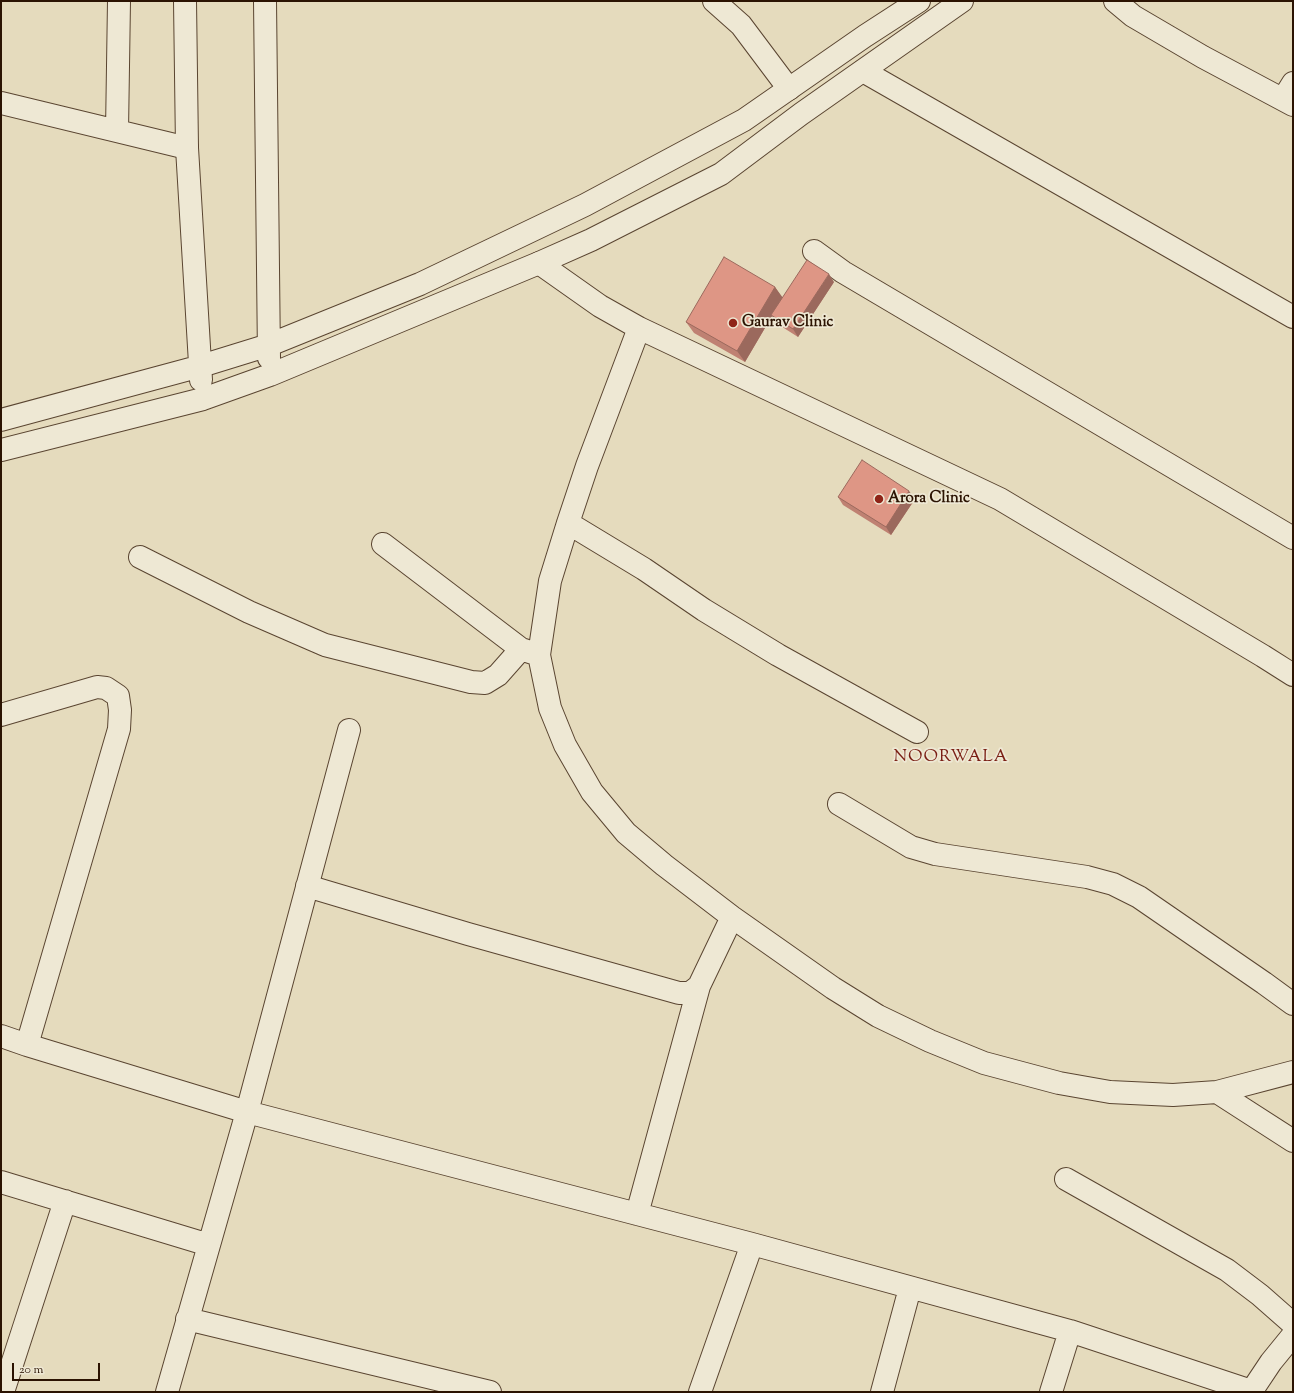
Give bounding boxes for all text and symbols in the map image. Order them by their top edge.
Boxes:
place label: Gaurav Clinic [742,314,833,332]
marker: Gaurav Clinic [727,317,739,329]
place label: Arora Clinic [888,490,970,508]
marker: Arora Clinic [873,493,885,505]
district label: NOORWALA [893,748,1009,768]
scale bar [14,1355,102,1381]
text: 20 m [19,1361,43,1379]

